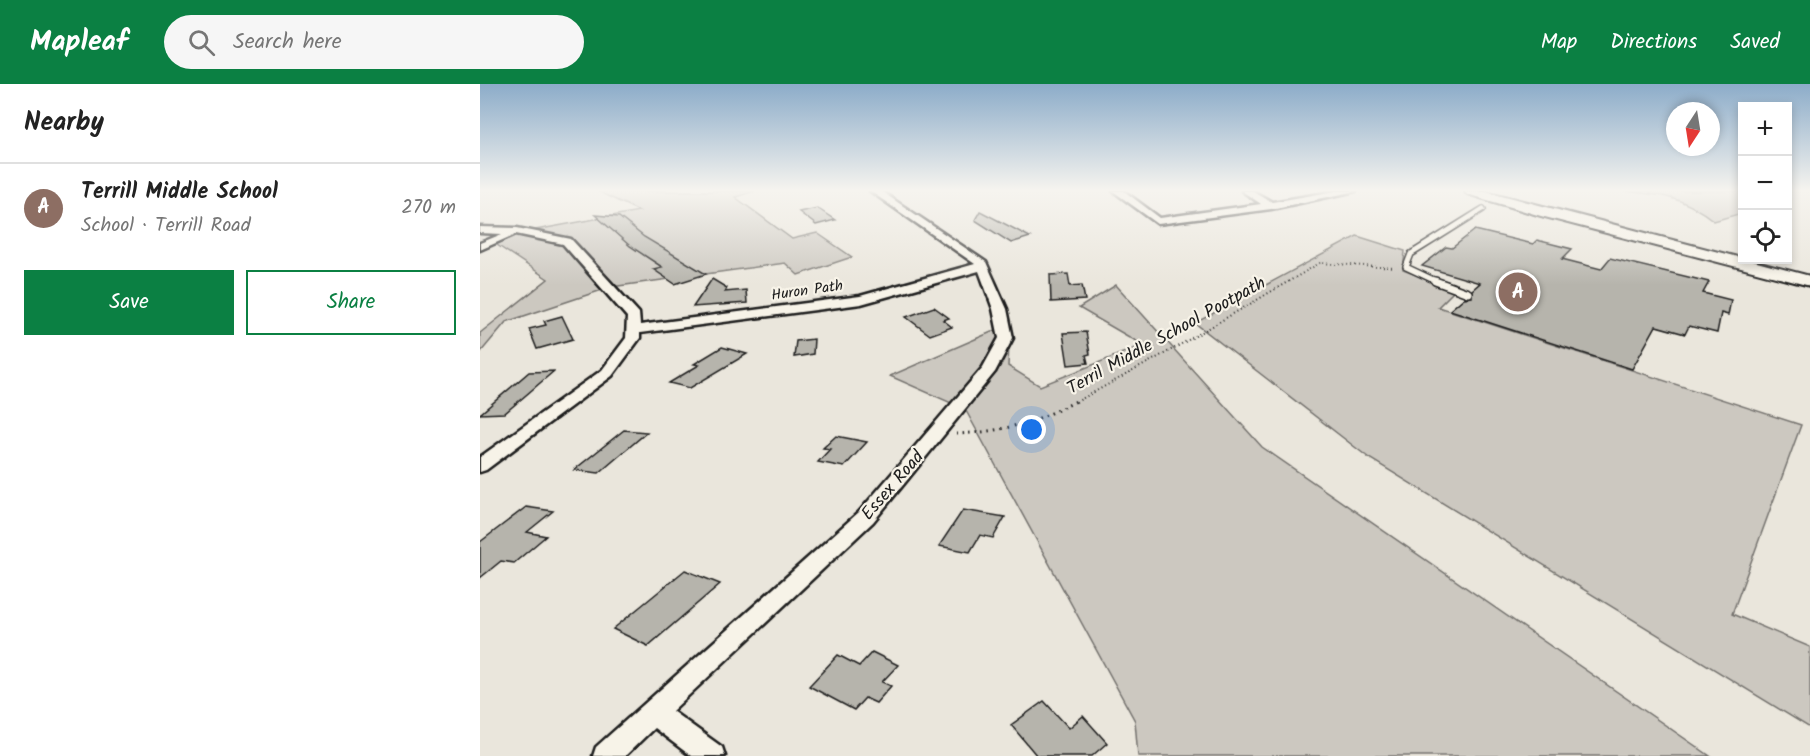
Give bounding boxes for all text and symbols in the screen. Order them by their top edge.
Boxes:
search box [164,15,584,69]
text: Mapleaf [30,20,128,65]
text: Search here [233,25,342,60]
icon: search [185,26,218,59]
text: Map [1541,26,1577,59]
text: Directions [1610,26,1697,59]
text: Saved [1730,26,1780,59]
text: Nearby [24,102,104,144]
north arrow [1666,102,1720,156]
map controls [1738,102,1792,264]
button: + [1738,102,1792,156]
button: − [1738,156,1792,210]
text: Terrill Middle School [81,175,278,210]
text: A [37,192,50,224]
text: 270 m [401,192,456,224]
text: School · Terrill Road [81,210,251,242]
button: locate [1738,210,1792,264]
street label: Terril Middle School Pootpath [1062,269,1272,403]
button: Save [24,270,234,335]
button: Share [246,270,456,335]
pin: A [1498,270,1538,314]
street label: Huron Path [770,274,844,308]
your location [1017,415,1046,444]
street label: Essex Road [854,444,933,528]

